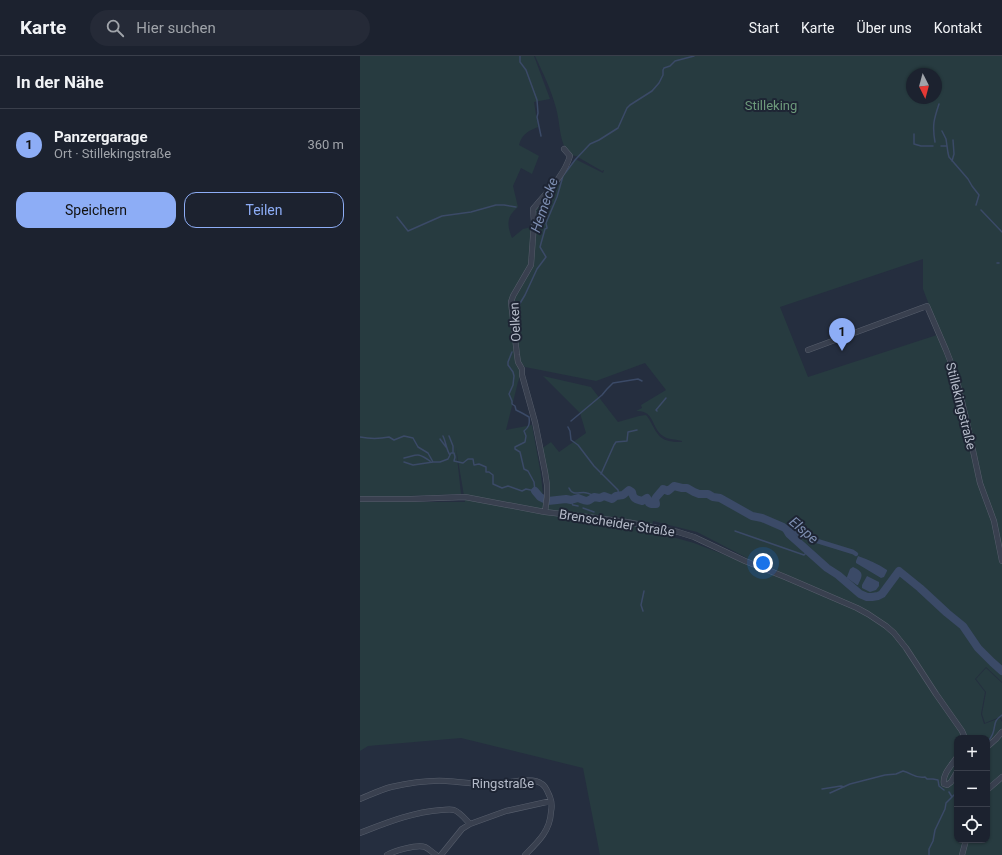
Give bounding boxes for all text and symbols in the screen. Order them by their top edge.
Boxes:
search box [90,10,370,46]
text: Karte [20,16,66,39]
icon: search [104,17,126,39]
text: Hier suchen [136,19,216,37]
text: Start [749,20,779,36]
text: Karte [801,20,835,36]
text: Über uns [857,20,912,36]
text: Kontakt [934,20,982,36]
north arrow [906,68,942,104]
text: In der Nähe [16,72,104,92]
park label: Stilleking [745,98,797,113]
text: Panzergarage [54,128,148,146]
text: 1 [25,137,33,152]
text: 360 m [307,137,344,152]
text: Ort · Stillekingstraße [54,146,171,161]
water label: Hemecke [527,175,561,235]
button: Speichern [16,192,176,228]
button: Teilen [184,192,344,228]
street label: Oelken [506,302,524,342]
pin: 1 [829,318,855,351]
street label: Stillekingstraße [943,361,979,451]
street label: Brenscheider Straße [558,506,676,540]
water label: Elspe [786,513,822,547]
your location [753,553,773,573]
map controls [954,735,990,843]
button: + [954,735,990,771]
button: − [954,771,990,807]
street label: Ringstraße [472,776,534,791]
button: locate [954,807,990,843]

